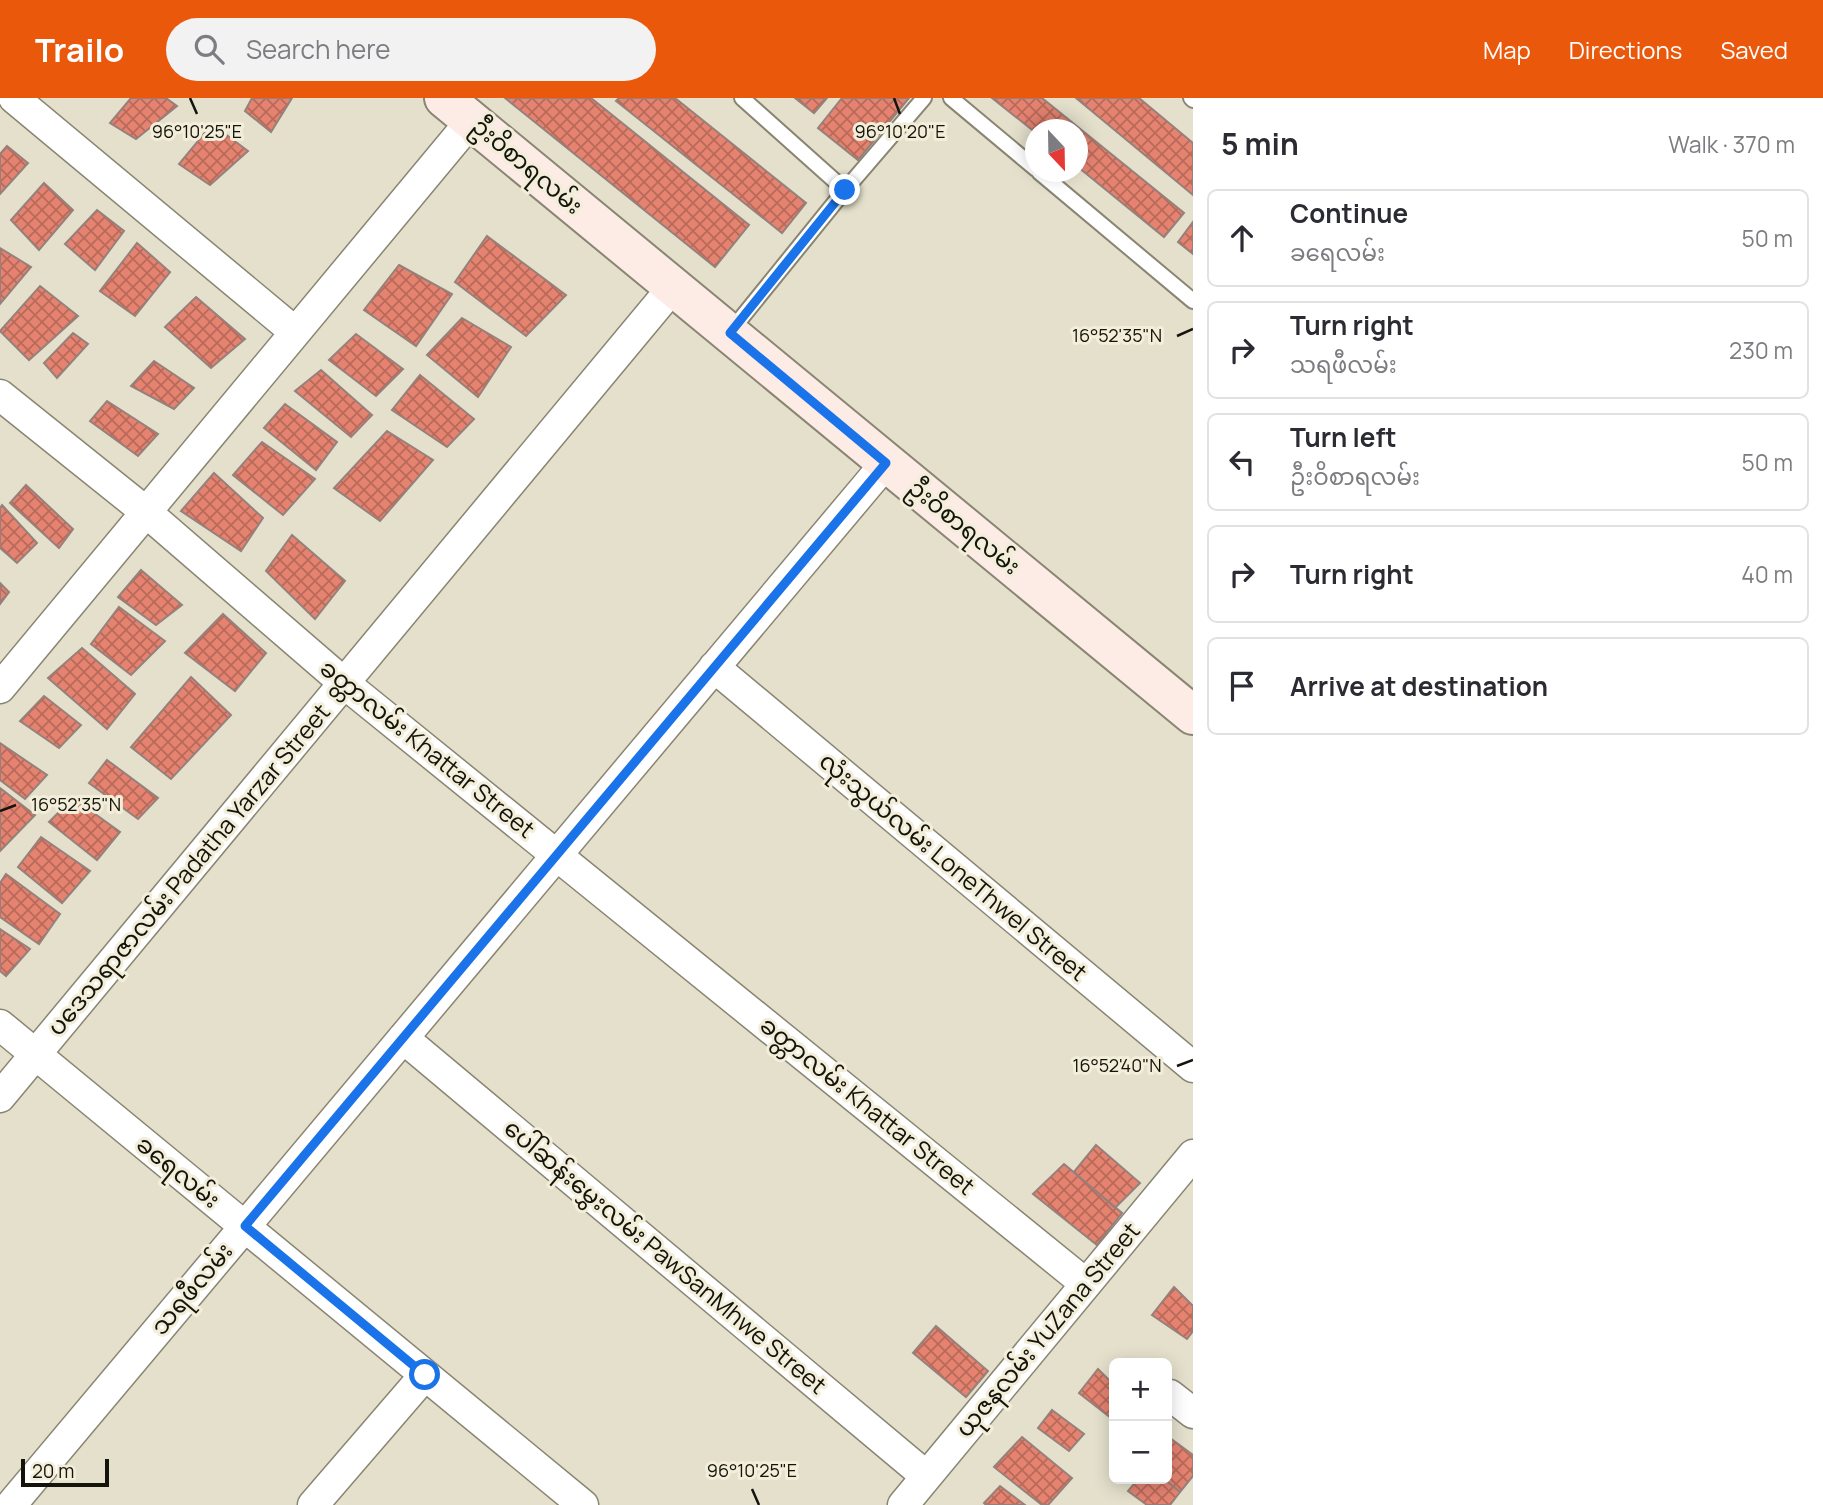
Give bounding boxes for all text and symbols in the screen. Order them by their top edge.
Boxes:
search box [166,18,656,81]
text: Trailo [35,27,124,72]
icon: search [190,30,228,68]
text: Search here [246,31,391,67]
text: Map [1483,33,1531,66]
text: Directions [1569,33,1682,66]
text: Saved [1720,33,1788,66]
street label: ဦးဝိစာရလမ်း [463,109,590,224]
text: 96°10'25"E [152,119,242,143]
text: 96°10'20"E [855,119,945,143]
north arrow [1025,119,1088,182]
text: 5 min [1221,123,1299,164]
text: Walk · 370 m [1668,128,1795,160]
route end [829,174,860,205]
text: Continue [1290,195,1408,231]
icon: ahead [1223,219,1261,257]
text: 50 m [1742,222,1793,254]
text: ခရေလမ်း [1290,236,1385,268]
text: Turn right [1290,307,1414,343]
text: 16°52'35"N [1072,323,1162,347]
icon: right [1223,331,1261,369]
text: 230 m [1729,334,1793,366]
text: သရဖီလမ်း [1290,348,1397,380]
text: Turn left [1290,419,1397,455]
icon: left [1223,443,1261,481]
text: 50 m [1742,446,1793,478]
text: ဦးဝိစာရလမ်း [1290,460,1420,492]
street label: ဦးဝိစာရလမ်း [899,470,1028,584]
icon: right [1223,555,1261,593]
text: Turn right [1290,556,1414,592]
text: 40 m [1741,558,1793,590]
street label: ခတ္တာလမ်း Khattar Street [311,651,542,848]
icon: arrive [1223,667,1261,705]
text: Arrive at destination [1290,668,1548,704]
street label: ပဒေသရာဇာလမ်း Padatha Yarzar Street [39,696,340,1045]
street label: လုံးသွယ်လမ်း LoneThwel Street [810,744,1095,991]
text: 16°52'35"N [31,792,121,816]
street label: ခတ္တာလမ်း Khattar Street [751,1008,982,1205]
text: 16°52'40"N [1072,1053,1162,1077]
street label: ပေါ်ဆန်းမွှေးလမ်း PawSanMhwe Street [495,1111,834,1404]
street label: ခရေလမ်း [128,1127,228,1218]
street label: ယုဇနလမ်း YuZana Street [947,1215,1150,1446]
street label: သရဖီလမ်း [142,1235,242,1344]
map controls [1109,1358,1172,1484]
button: + [1109,1358,1172,1421]
route start [409,1359,440,1390]
button: − [1109,1421,1172,1484]
scale bar [21,1456,108,1488]
text: 20 m [32,1458,74,1484]
text: 96°10'25"E [707,1458,797,1482]

